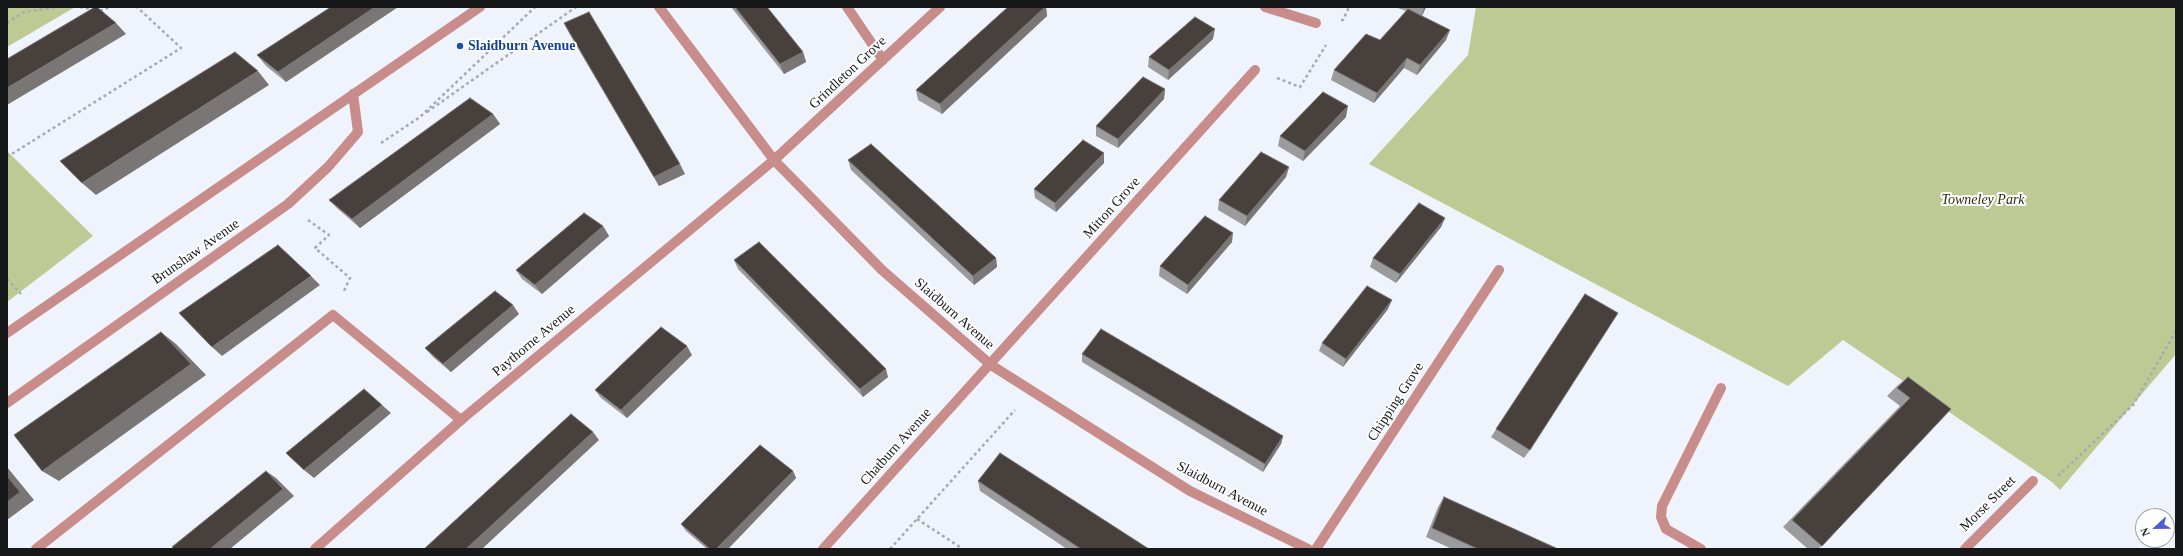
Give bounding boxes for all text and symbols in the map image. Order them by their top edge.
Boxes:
street label: Grindleton Grove [806,33,890,113]
place label: Slaidburn Avenue [468,38,575,54]
marker: Slaidburn Avenue [455,41,465,51]
street label: Mitton Grove [1080,174,1144,242]
park label: Towneley Park [1941,192,2025,208]
street label: Brunshaw Avenue [149,216,243,288]
street label: Slaidburn Avenue [911,275,997,353]
street label: Paythorne Avenue [489,302,579,380]
street label: Chipping Grove [1364,359,1428,445]
street label: Chatburn Avenue [857,405,935,489]
street label: Slaidburn Avenue [1174,458,1270,520]
street label: Morse Street [1957,473,2019,535]
north arrow [2135,508,2175,548]
text: N [2138,526,2152,538]

